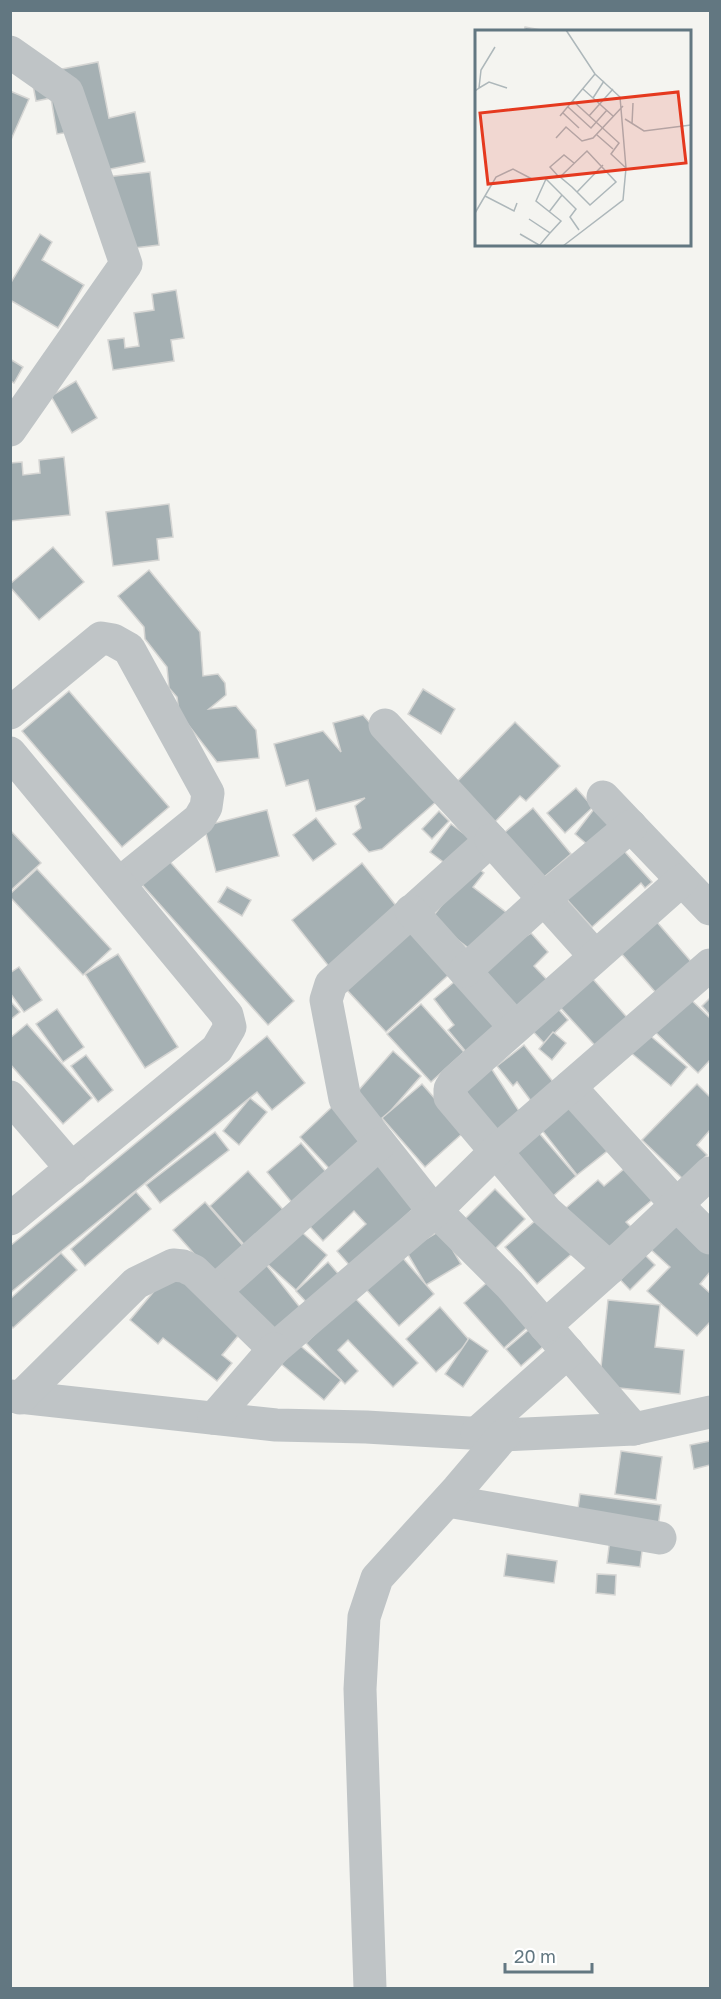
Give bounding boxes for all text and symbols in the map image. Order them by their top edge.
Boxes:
inset map [475,30,691,246]
scale bar [505,1936,592,1974]
text: 20 m [514,1945,556,1967]

